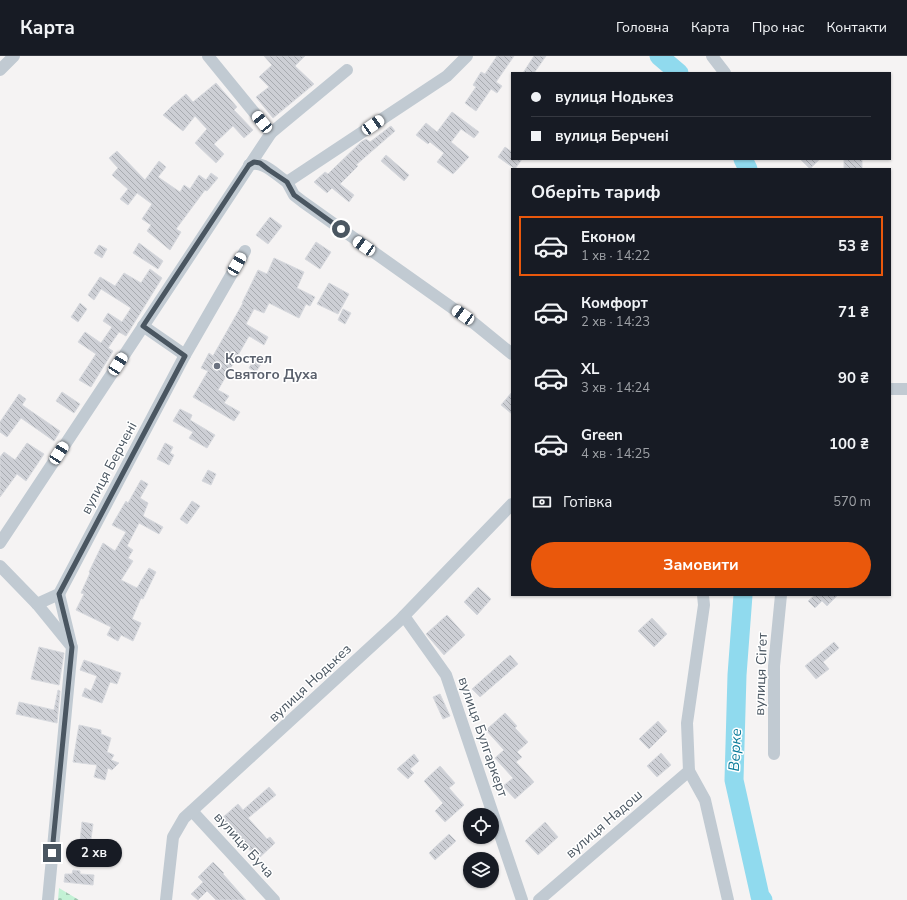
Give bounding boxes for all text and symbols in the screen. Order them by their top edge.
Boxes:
text: Карта [20,15,75,41]
text: Головна [616,18,669,37]
text: Карта [691,18,730,37]
text: Про нас [752,18,804,37]
text: Контакти [826,18,887,37]
text: вулиця Нодькез [555,87,674,107]
car [250,109,274,135]
car [360,113,386,137]
text: вулиця Берчені [555,126,669,146]
text: Оберіть тариф [531,180,661,204]
route start [332,220,350,238]
text: Економ [581,227,635,247]
icon: car [533,228,569,264]
car [351,234,377,258]
text: 53 ₴ [838,236,869,256]
text: 1 хв · 14:22 [581,247,650,265]
car [226,251,248,277]
text: Комфорт [581,293,648,313]
icon: car [533,294,569,330]
text: 71 ₴ [838,302,869,322]
car [450,303,476,327]
text: 2 хв · 14:23 [581,313,650,331]
place label: Костел Святого Духа [225,349,318,384]
car [106,351,130,377]
text: XL [581,359,600,379]
icon: car [533,360,569,396]
marker: Костел Святого Духа [212,361,222,371]
text: 90 ₴ [838,368,869,388]
text: 3 хв · 14:24 [581,379,650,397]
street label: вулиця Берчені [77,418,141,518]
text: Green [581,425,623,445]
icon: car [533,426,569,462]
text: 100 ₴ [829,434,869,454]
car [47,440,71,466]
text: 4 хв · 14:25 [581,445,650,463]
icon: cash [531,491,553,513]
text: Готівка [563,492,612,512]
text: 570 m [833,493,871,511]
button: Замовити [531,542,871,588]
street label: вулиця Сіґет [750,631,772,716]
street label: вулиця Нодькез [265,640,355,726]
street label: вулиця Булгаркерт [454,674,513,800]
water label: Верке [724,728,746,772]
street label: вулиця Надош [562,785,646,863]
street label: вулиця Буча [209,808,279,882]
map controls [463,808,499,888]
button: locate [463,808,499,844]
callout: 2 хв [66,839,122,867]
route end [43,844,61,862]
text: 2 хв [81,844,107,862]
button: layers [463,852,499,888]

